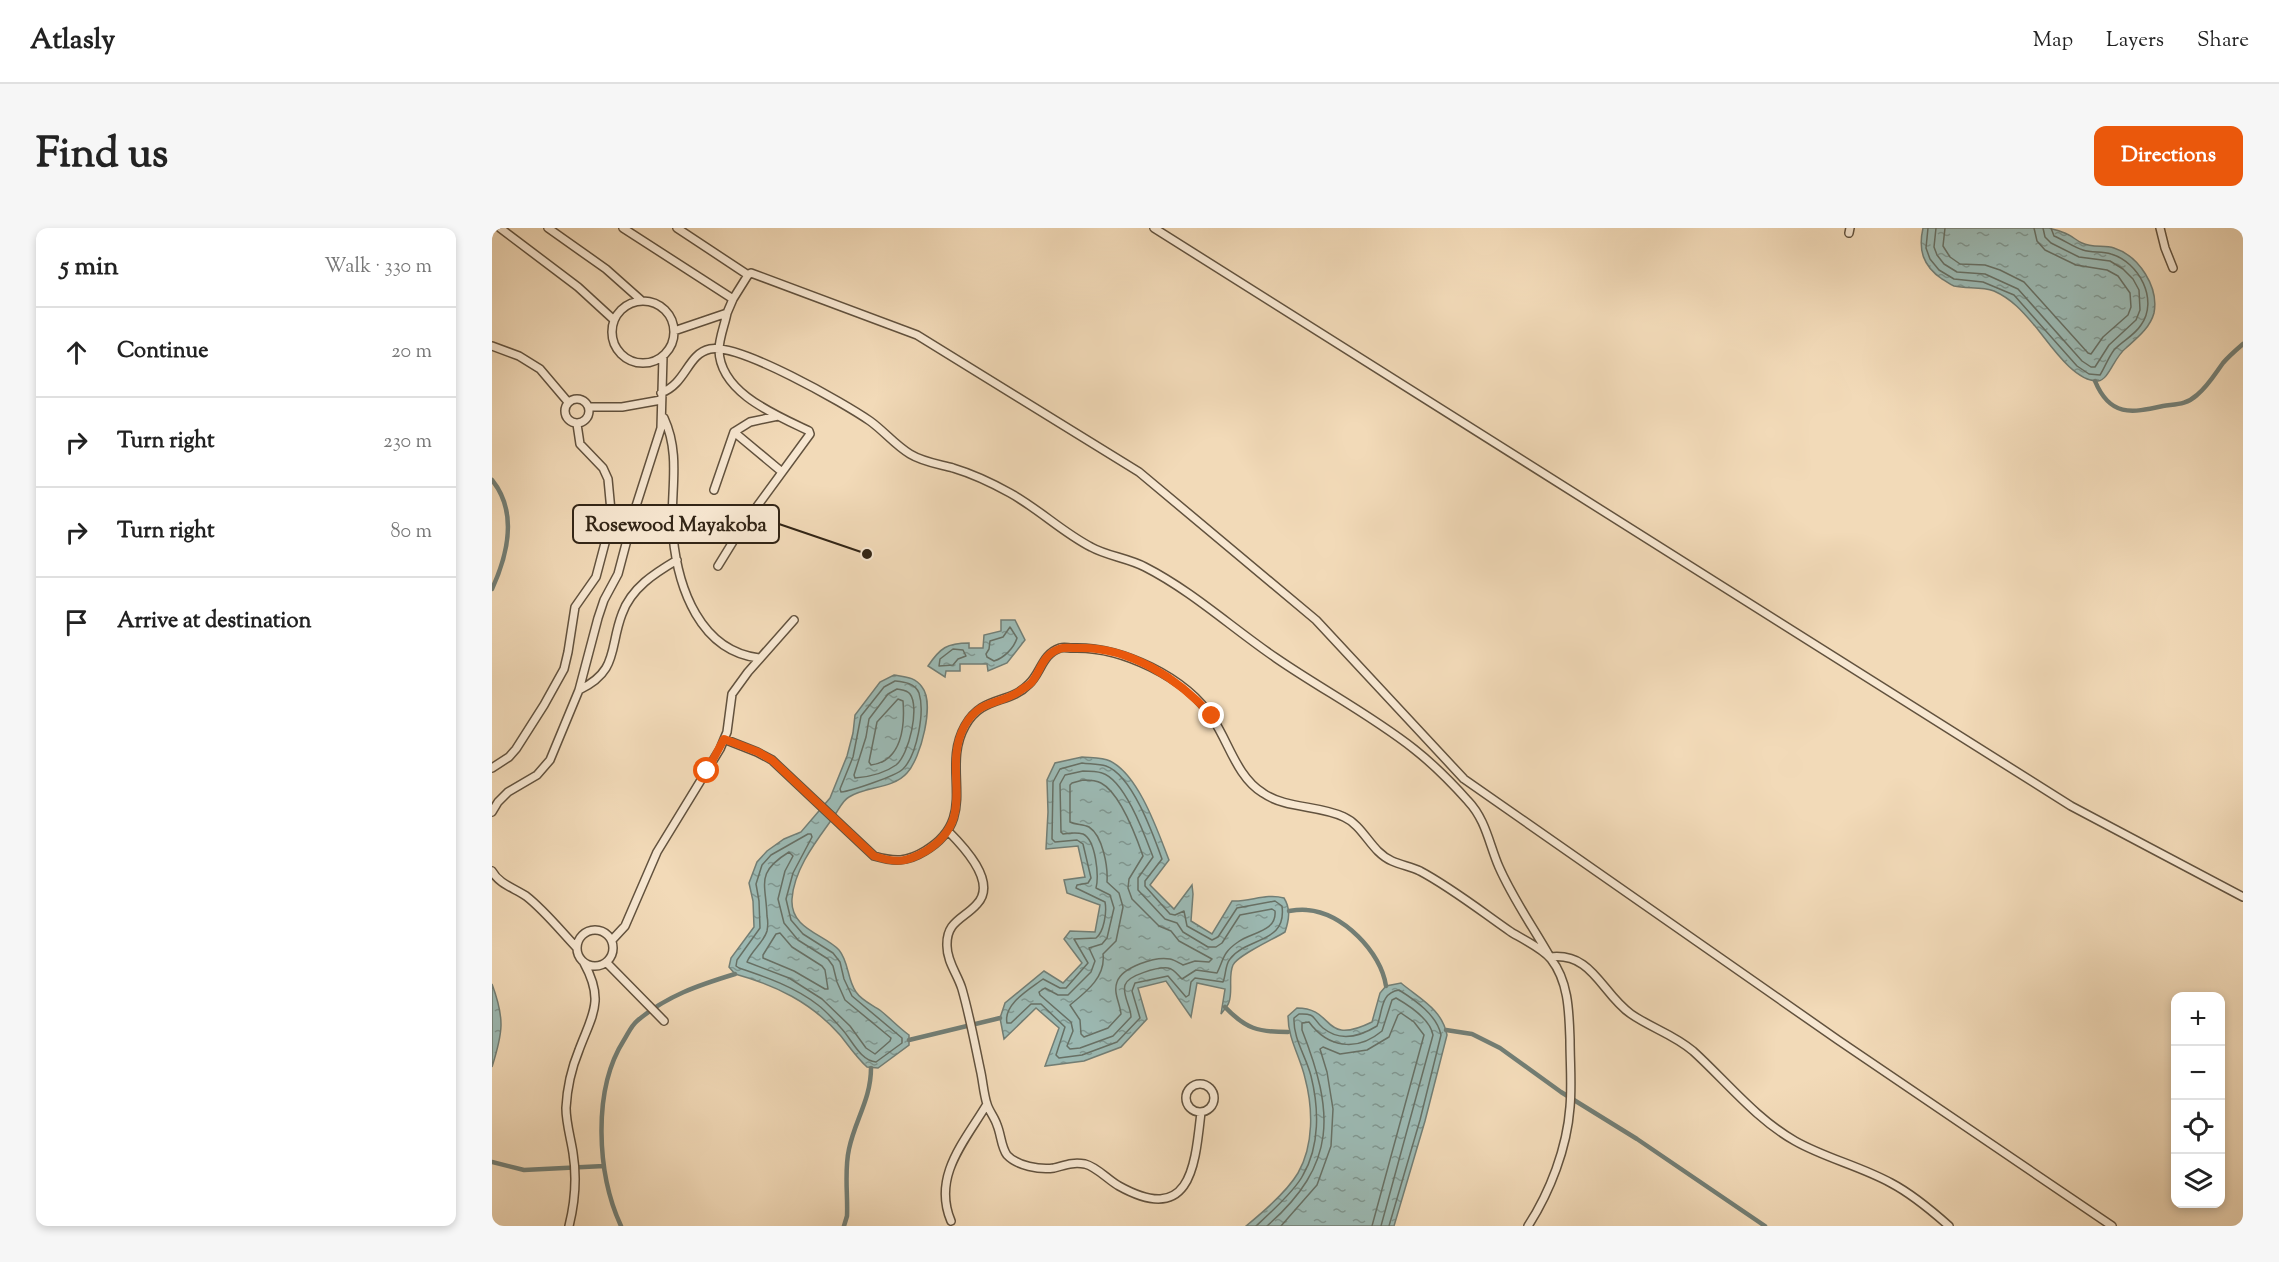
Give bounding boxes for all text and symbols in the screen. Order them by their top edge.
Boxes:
text: Atlasly [30,21,115,61]
text: Map [2033,26,2073,56]
text: Layers [2106,26,2164,56]
text: Share [2197,26,2249,56]
text: Find us [36,126,168,186]
button: Directions [2094,126,2243,186]
text: 5 min [60,249,119,286]
text: Walk · 330 m [324,253,432,282]
icon: ahead [60,336,93,369]
text: Continue [117,336,208,368]
text: 20 m [391,338,432,367]
icon: right [60,426,93,459]
text: Turn right [117,426,214,458]
text: 230 m [383,428,432,457]
callout: Rosewood Mayakoba [573,505,779,543]
text: Rosewood Mayakoba [585,512,767,541]
icon: right [60,516,93,549]
text: Turn right [117,516,214,548]
text: 80 m [391,518,432,547]
icon: arrive [60,606,93,639]
text: Arrive at destination [117,606,312,638]
route end [1198,702,1224,728]
route start [693,757,719,783]
map controls [2171,992,2225,1208]
button: + [2171,992,2225,1046]
button: − [2171,1046,2225,1100]
button: locate [2171,1100,2225,1154]
button: layers [2171,1154,2225,1208]

